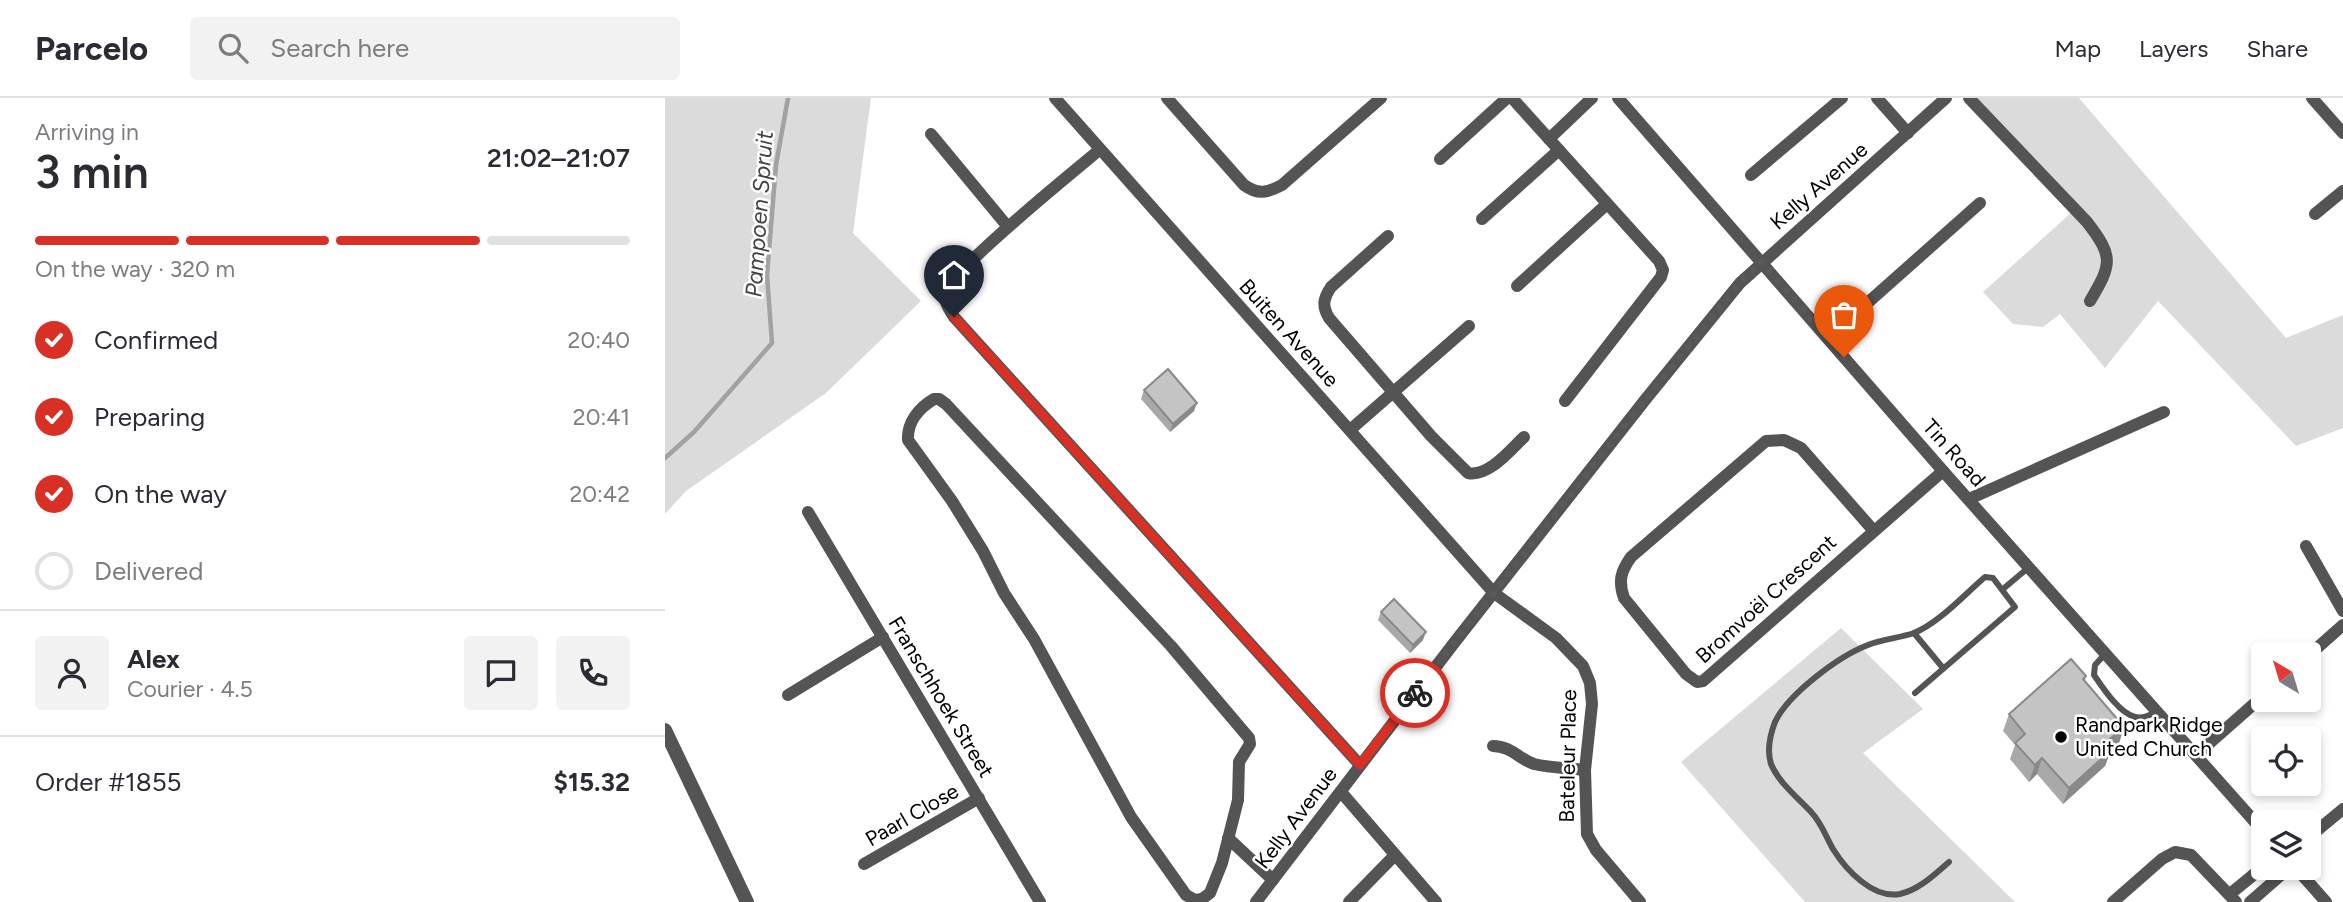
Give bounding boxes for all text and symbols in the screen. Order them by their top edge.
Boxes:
search box [190,17,680,80]
text: Parcelo [35,29,148,68]
icon: search [214,29,252,67]
text: Search here [270,32,409,64]
text: Map [2054,34,2101,63]
text: Layers [2139,34,2208,63]
text: Share [2246,34,2308,63]
text: Arriving in [35,118,139,146]
water label: Pampoen Spruit [739,130,779,298]
street label: Kelly Avenue [1765,137,1872,235]
text: 21:02–21:07 [487,142,630,174]
text: 3 min [35,144,149,200]
pin [924,245,984,317]
text: On the way · 320 m [35,255,235,283]
icon: home [935,256,973,294]
street label: Buiten Avenue [1234,274,1344,392]
pin [1814,285,1874,357]
icon: bag [1825,296,1863,334]
icon: check [35,321,73,359]
text: Confirmed [94,324,218,356]
text: 20:40 [568,326,630,354]
icon: check [35,398,73,436]
text: Preparing [94,401,205,433]
text: 20:41 [573,403,630,431]
street label: Tin Road [1918,414,1991,491]
icon: check [35,475,73,513]
text: On the way [94,478,227,510]
text: 20:42 [569,480,630,508]
street label: Bromvoël Crescent [1690,529,1841,668]
text: Delivered [94,555,203,587]
street label: Franschhoek Street [884,612,999,782]
button: person [35,636,109,710]
button: chat [464,636,538,710]
button: phone [556,636,630,710]
north arrow [2251,642,2321,712]
map controls [2251,642,2321,880]
text: Alex [127,643,180,675]
courier [1380,658,1450,728]
icon: bike [1396,674,1434,712]
text: Courier · 4.5 [127,675,253,703]
street label: Bateleur Place [1554,689,1581,823]
place label: Randpark Ridge United Church [2075,712,2223,761]
button: locate [2251,726,2321,796]
marker: Randpark Ridge United Church [2053,729,2069,745]
street label: Kelly Avenue [1249,762,1342,873]
text: Order #1855 [35,766,182,798]
text: $15.32 [554,766,630,798]
street label: Paarl Close [861,778,963,851]
button: layers [2251,810,2321,880]

